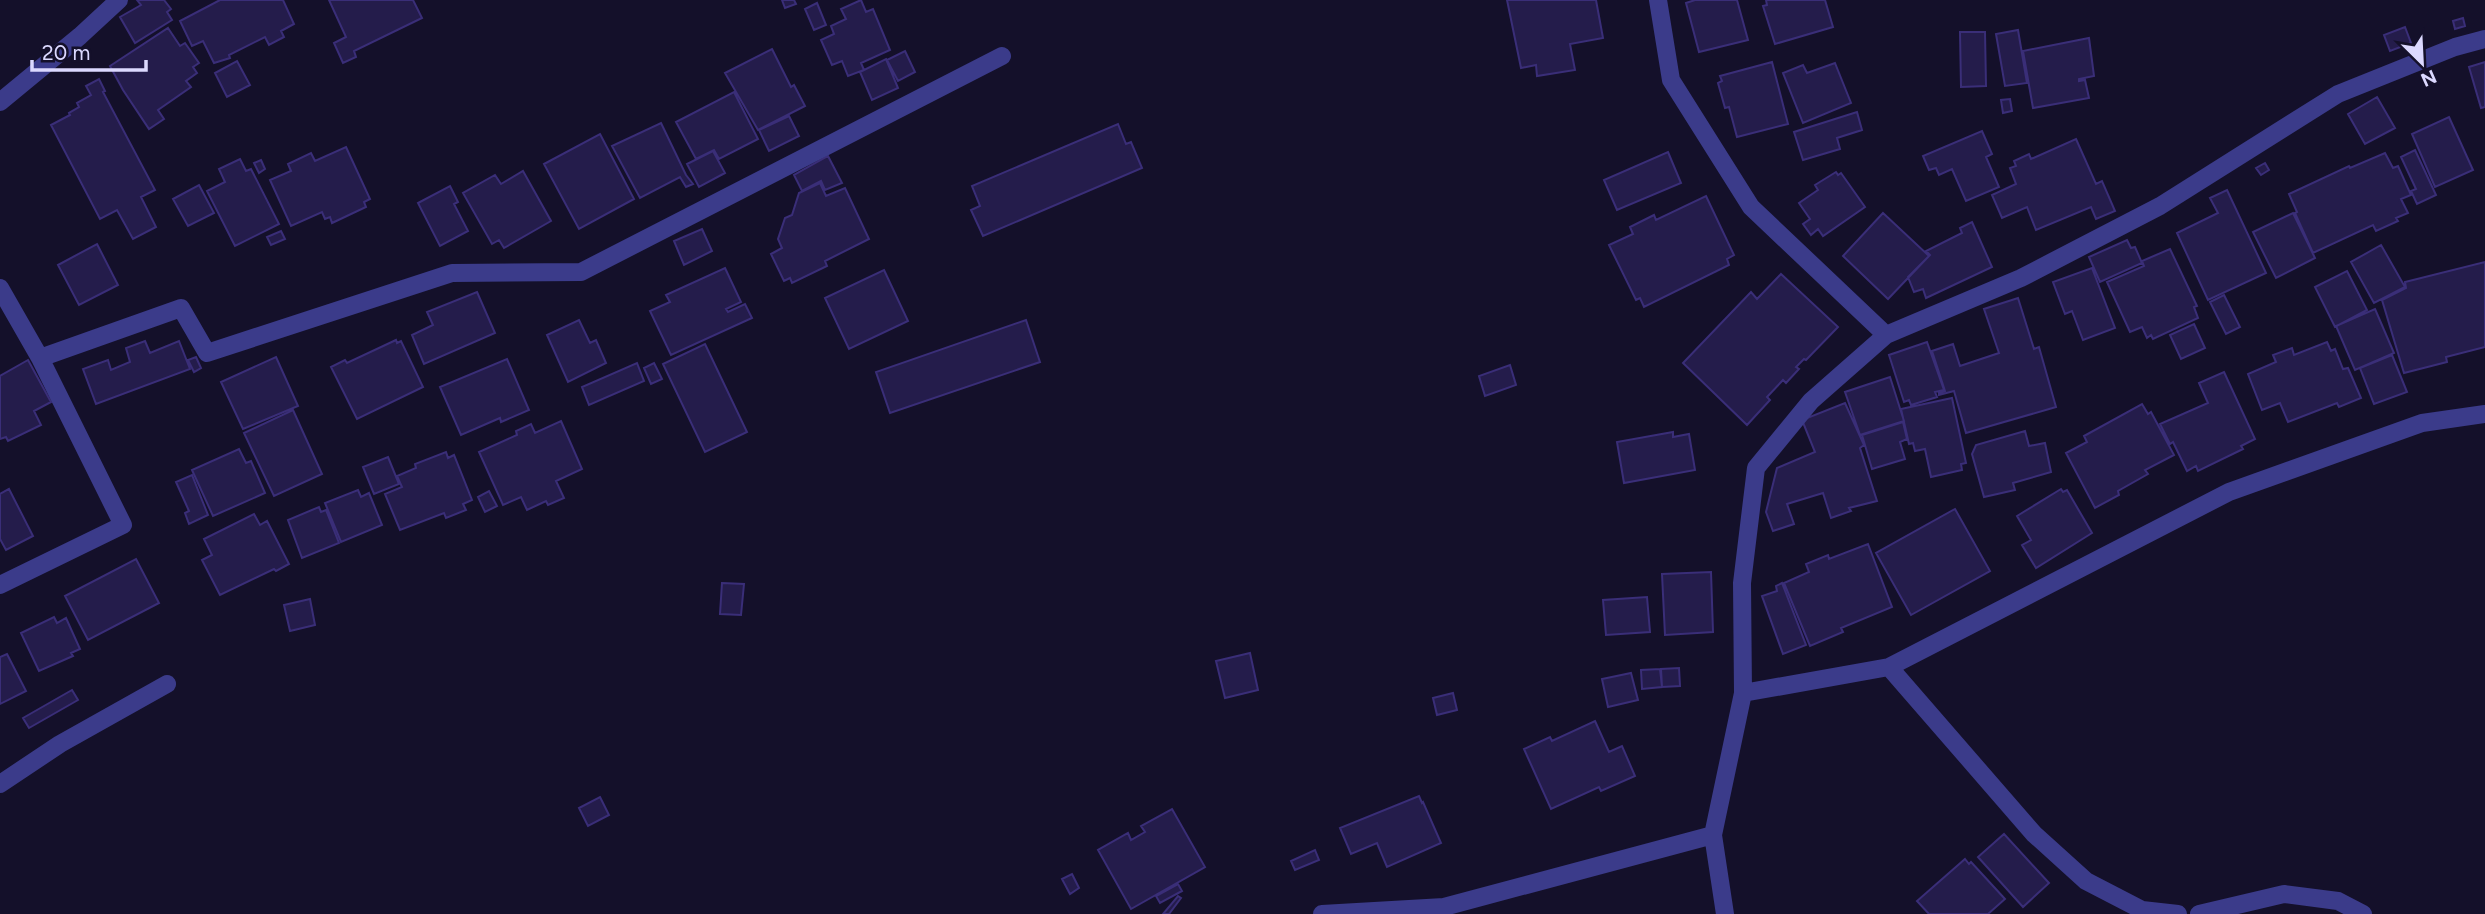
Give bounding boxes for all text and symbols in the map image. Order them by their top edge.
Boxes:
scale bar [32,28,145,72]
north arrow [2387,28,2457,98]
text: 20 m [42,40,90,65]
text: N [2417,65,2440,92]

